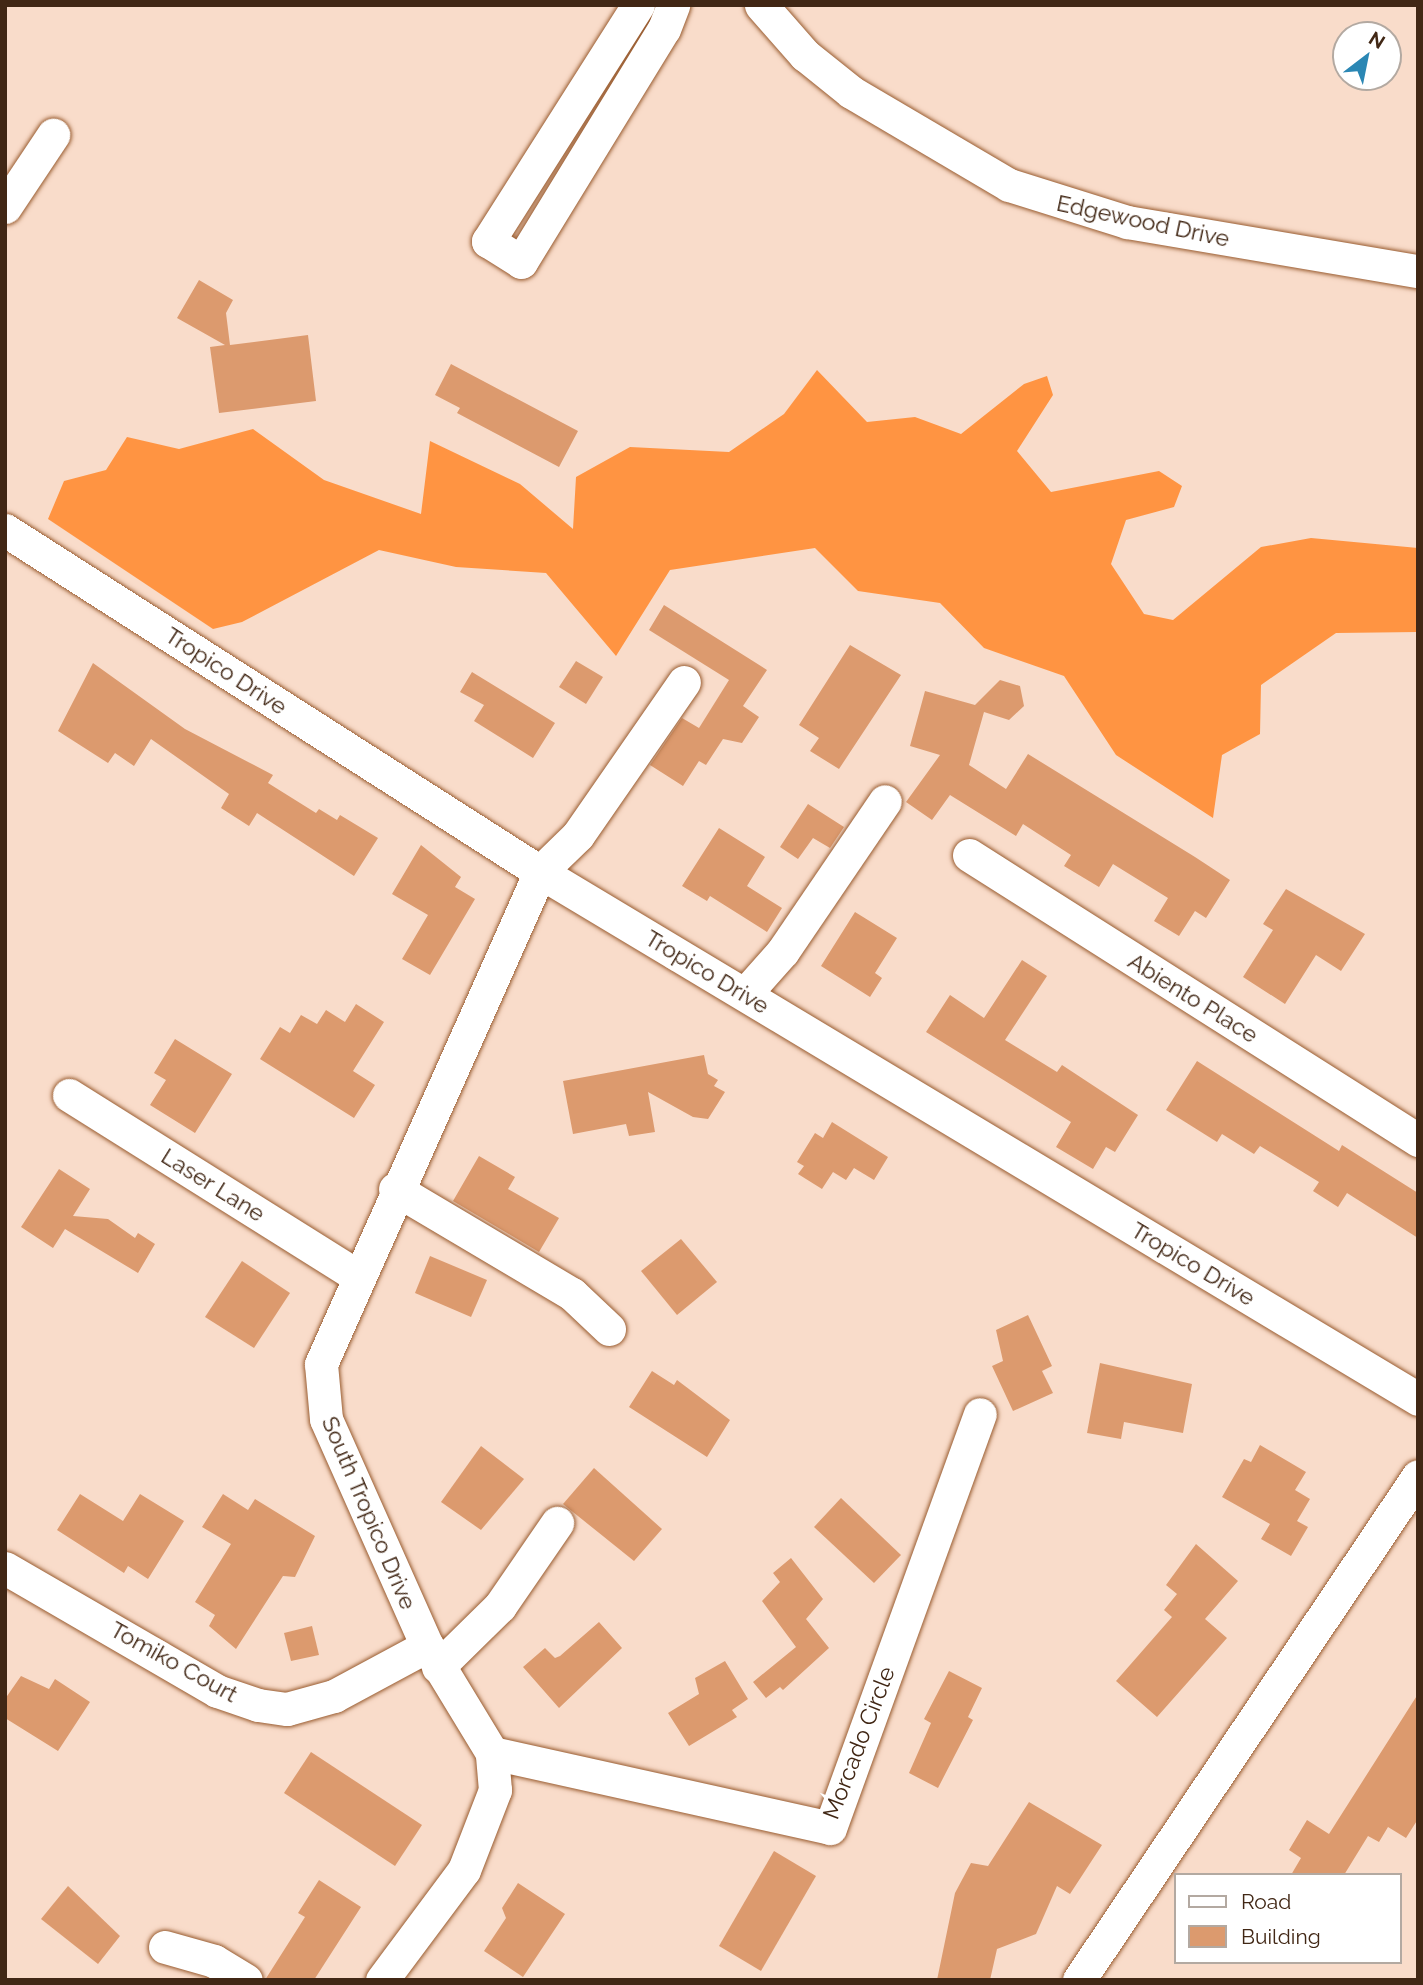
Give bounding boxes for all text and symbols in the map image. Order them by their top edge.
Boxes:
north arrow [1332,21,1402,91]
text: N [1365,27,1389,53]
street label: Edgewood Drive [1054,189,1232,253]
street label: Tropico Drive [160,621,292,721]
street label: Tropico Drive [640,924,774,1020]
street label: Abiento Place [1123,947,1263,1049]
street label: Laser Lane [156,1142,270,1228]
street label: Tropico Drive [1126,1216,1260,1312]
street label: South Tropico Drive [316,1412,422,1614]
street label: Tomiko Court [106,1616,242,1708]
street label: Morcado Circle [817,1663,901,1823]
legend [1174,1873,1402,1964]
text: Road [1241,1889,1291,1914]
text: Building [1241,1924,1321,1949]

